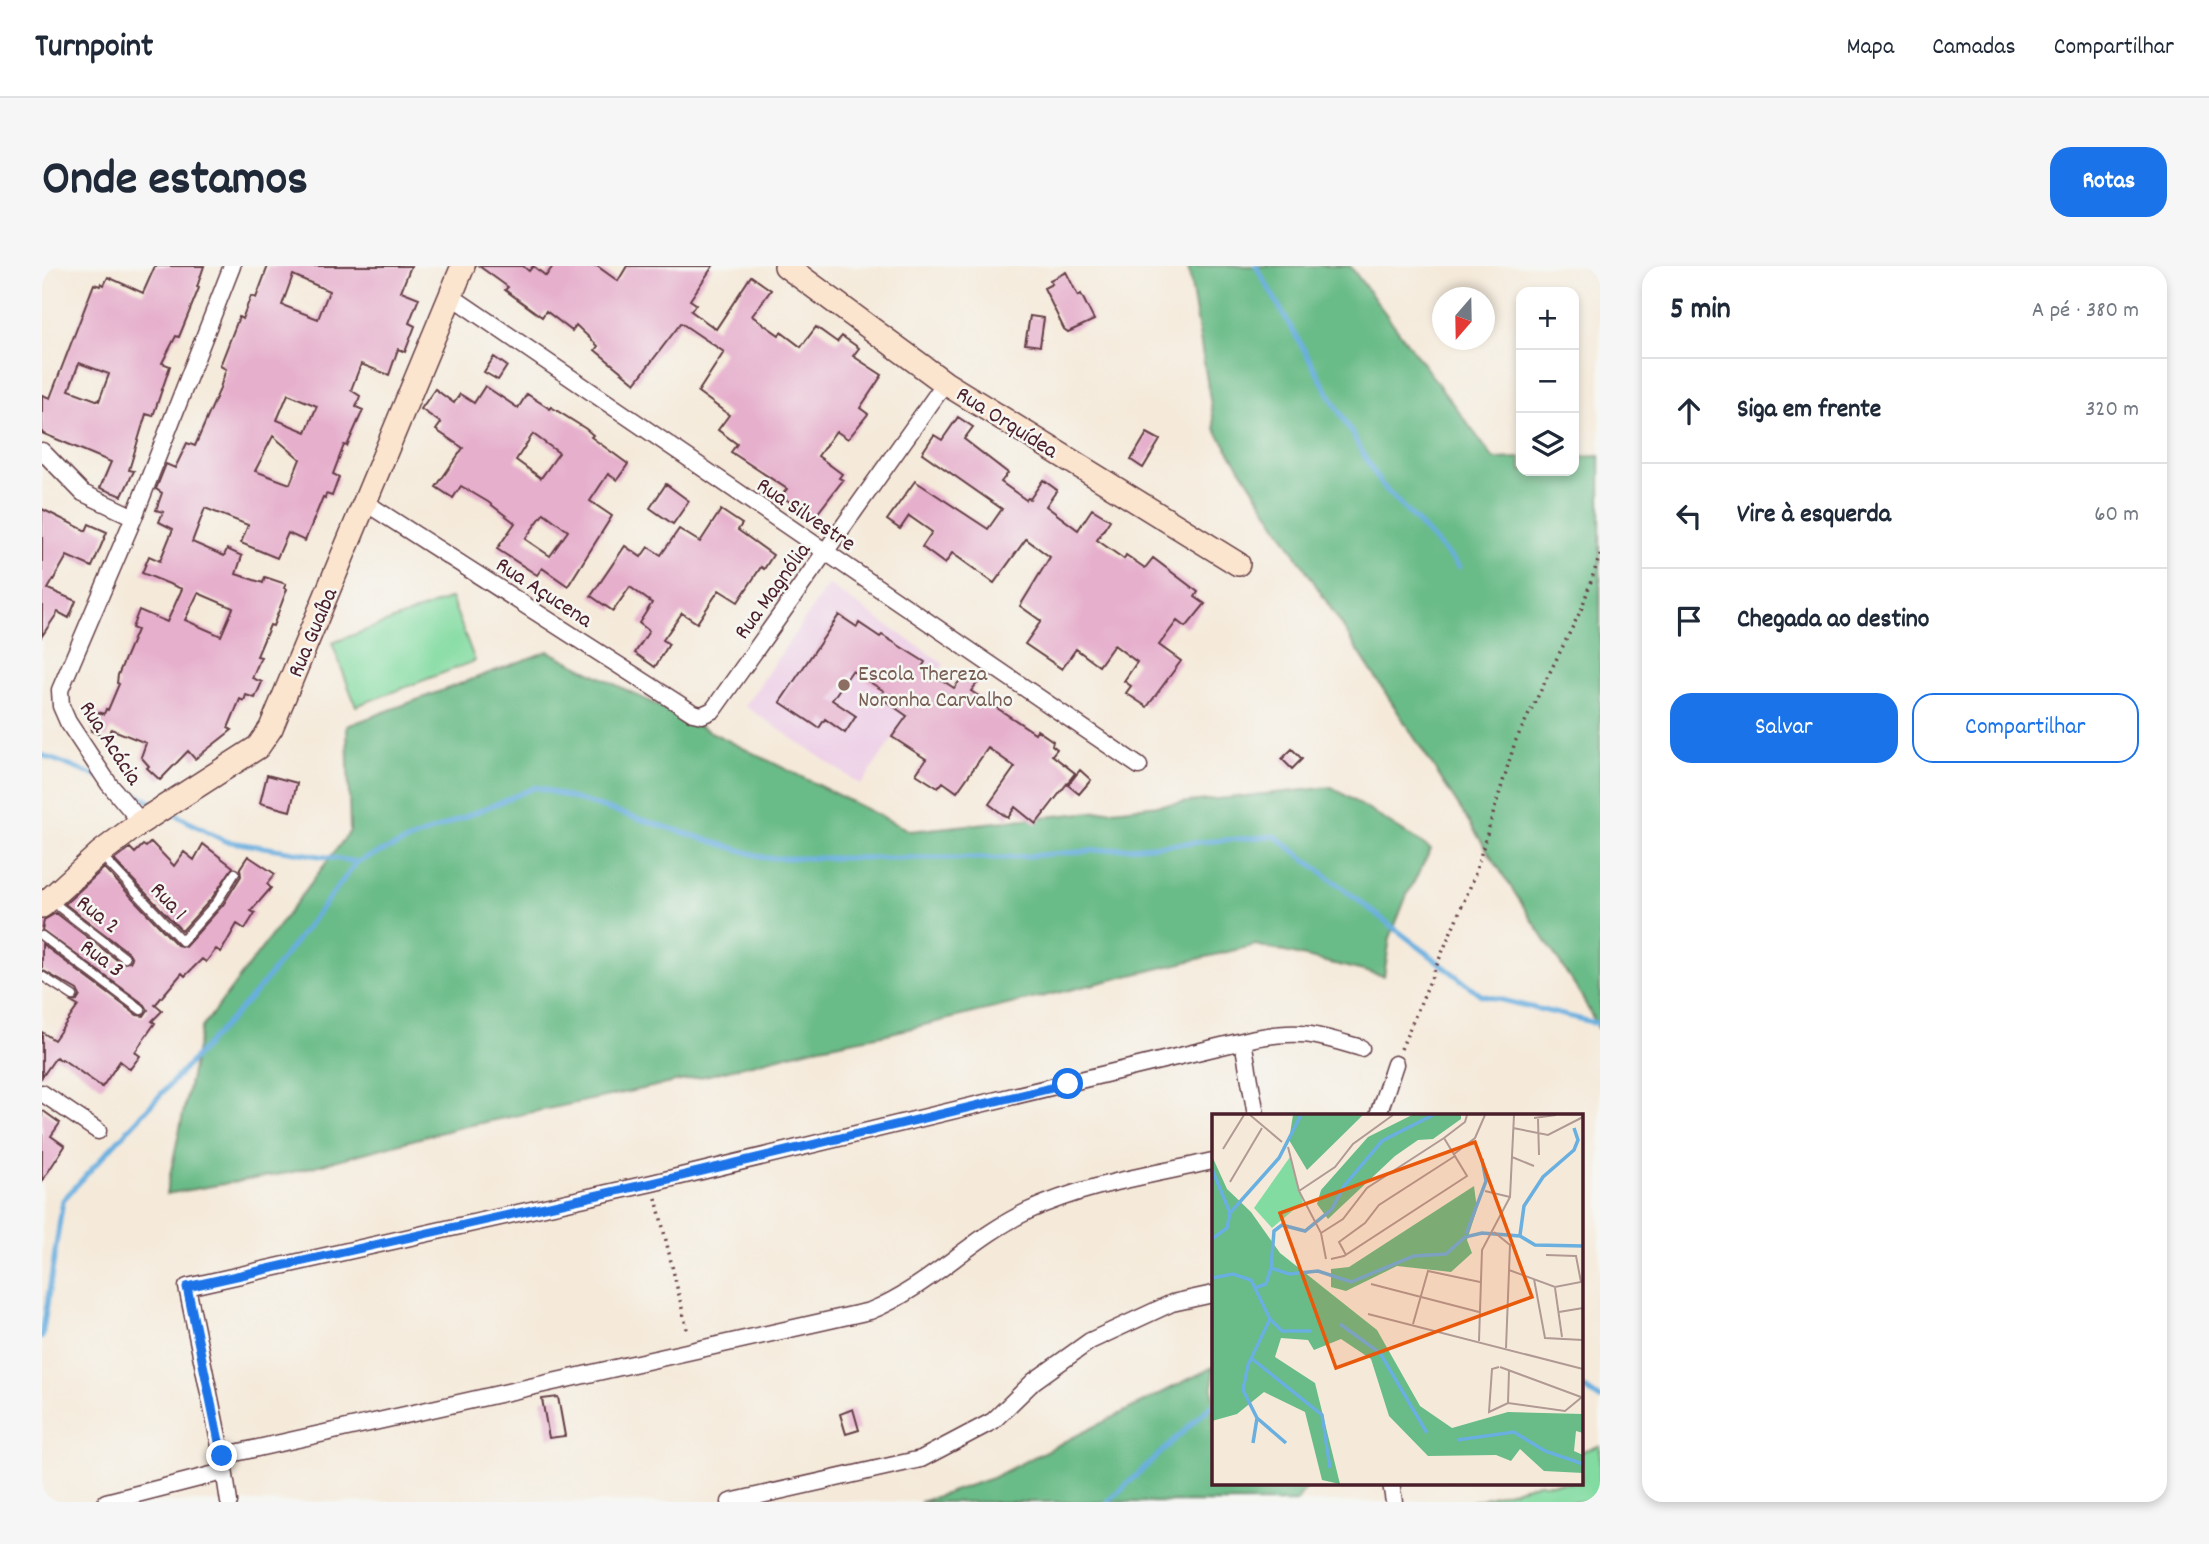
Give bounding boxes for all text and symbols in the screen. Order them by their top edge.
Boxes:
text: Turnpoint [35,25,153,72]
text: Mapa [1847,31,1894,65]
text: Camadas [1932,31,2016,65]
text: Compartilhar [2054,31,2174,65]
text: Onde estamos [42,147,308,217]
button: Rotas [2050,147,2167,217]
north arrow [1432,287,1495,350]
map controls [1516,287,1579,476]
button: + [1516,287,1579,350]
text: 5 min [1670,290,1731,333]
text: A pé · 380 m [2032,295,2139,328]
button: − [1516,350,1579,413]
street label: Rua Orquídea [949,380,1065,469]
icon: ahead [1670,392,1708,430]
text: Siga em frente [1737,392,1881,429]
text: 320 m [2085,394,2139,427]
button: layers [1516,413,1579,476]
street label: Rua Silvestre [749,470,861,561]
icon: left [1670,497,1708,535]
text: Vire à esquerda [1737,497,1891,534]
text: 60 m [2094,499,2139,532]
street label: Rua Magnólia [727,536,821,647]
street label: Rua Açucena [488,550,599,638]
street label: Rua Guaíba [281,582,348,683]
icon: arrive [1670,602,1708,640]
text: Chegada ao destino [1737,602,1929,639]
place label: Escola Thereza Noronha Carvalho [858,659,1013,718]
marker: Escola Thereza Noronha Carvalho [836,677,852,693]
button: Salvar [1670,693,1898,763]
button: Compartilhar [1912,693,2139,763]
street label: Rua Acácia [69,695,149,794]
street label: Rua 1 [141,876,194,929]
street label: Rua 2 [68,888,126,943]
street label: Rua 3 [72,932,130,987]
route start [1052,1068,1083,1099]
inset map [1212,1114,1582,1484]
route end [206,1440,237,1471]

